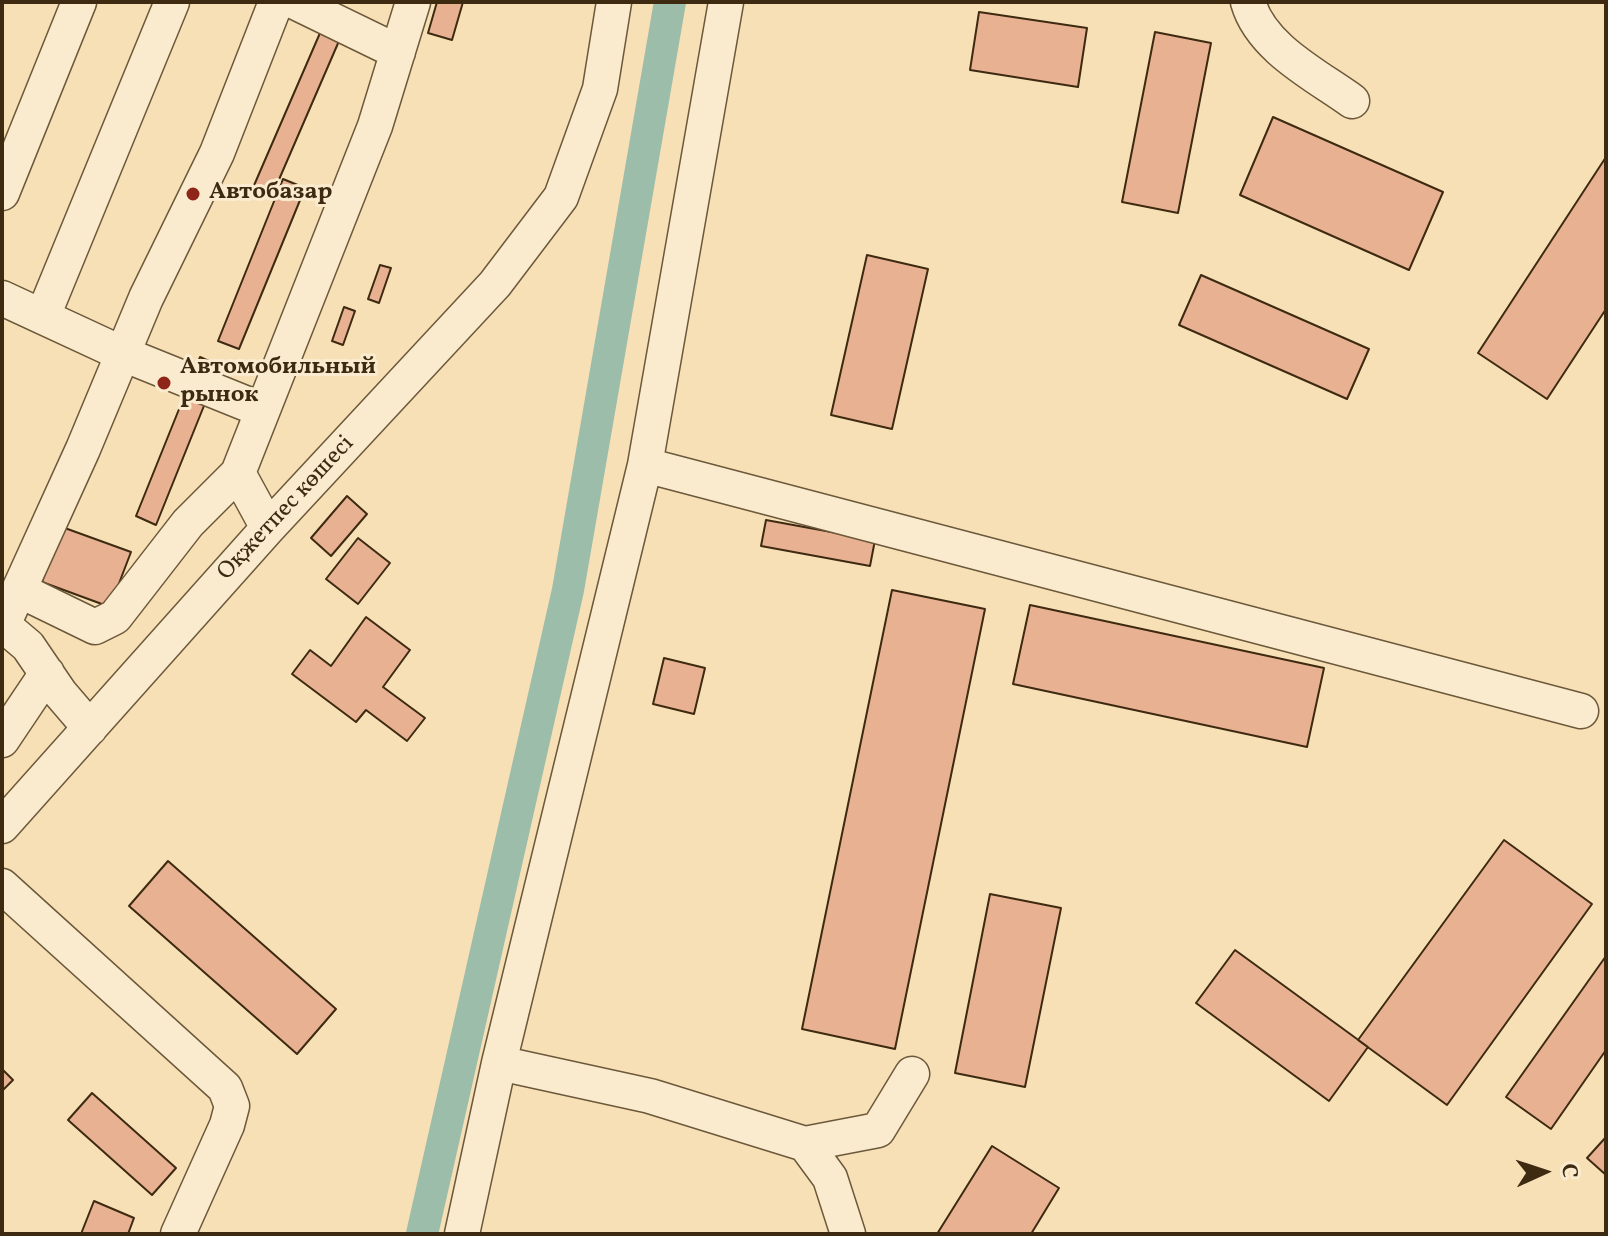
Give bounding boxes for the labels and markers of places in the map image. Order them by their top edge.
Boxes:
place label: Автобазар [209,180,332,208]
marker: Автобазар [184,185,202,203]
place label: Автомобильный рынок [180,355,376,411]
marker: Автомобильный рынок [155,374,173,392]

